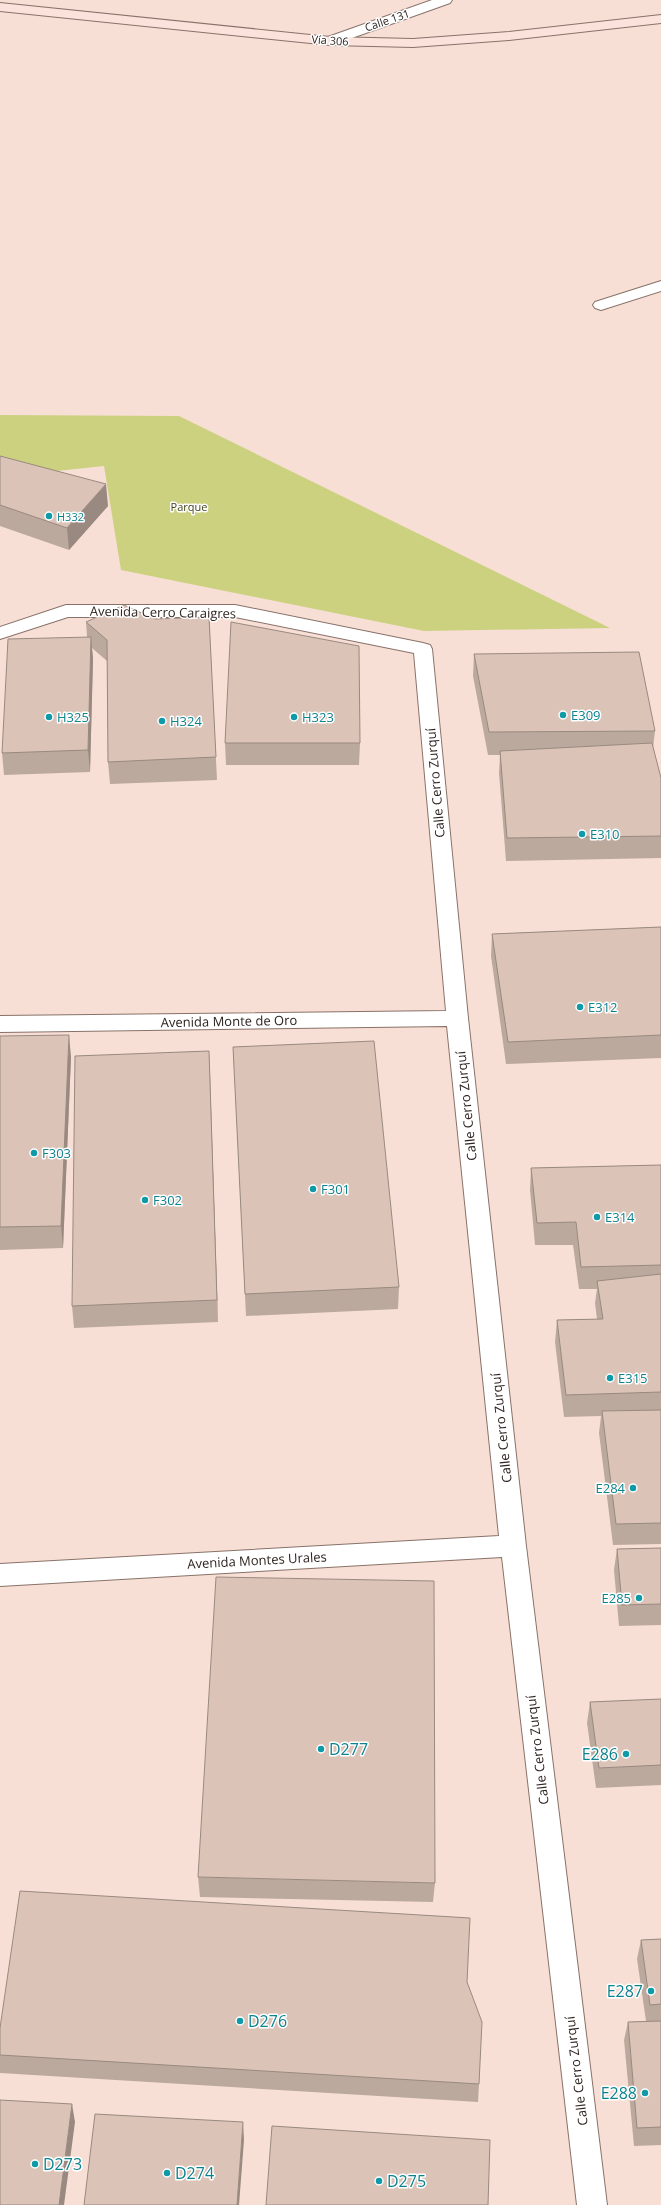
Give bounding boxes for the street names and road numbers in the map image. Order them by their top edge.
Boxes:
street label: Calle 131 [363,5,411,35]
street label: Vía 306 [311,31,349,49]
street label: Avenida Cerro Caraigres [90,602,236,622]
street label: Calle Cerro Zurquí [421,727,449,839]
street label: Avenida Monte de Oro [161,1011,298,1031]
street label: Calle Cerro Zurquí [451,1050,481,1162]
street label: Calle Cerro Zurquí [486,1372,516,1484]
street label: Avenida Montes Urales [187,1547,327,1573]
street label: Calle Cerro Zurquí [521,1694,553,1806]
street label: Calle Cerro Zurquí [560,2015,592,2127]

